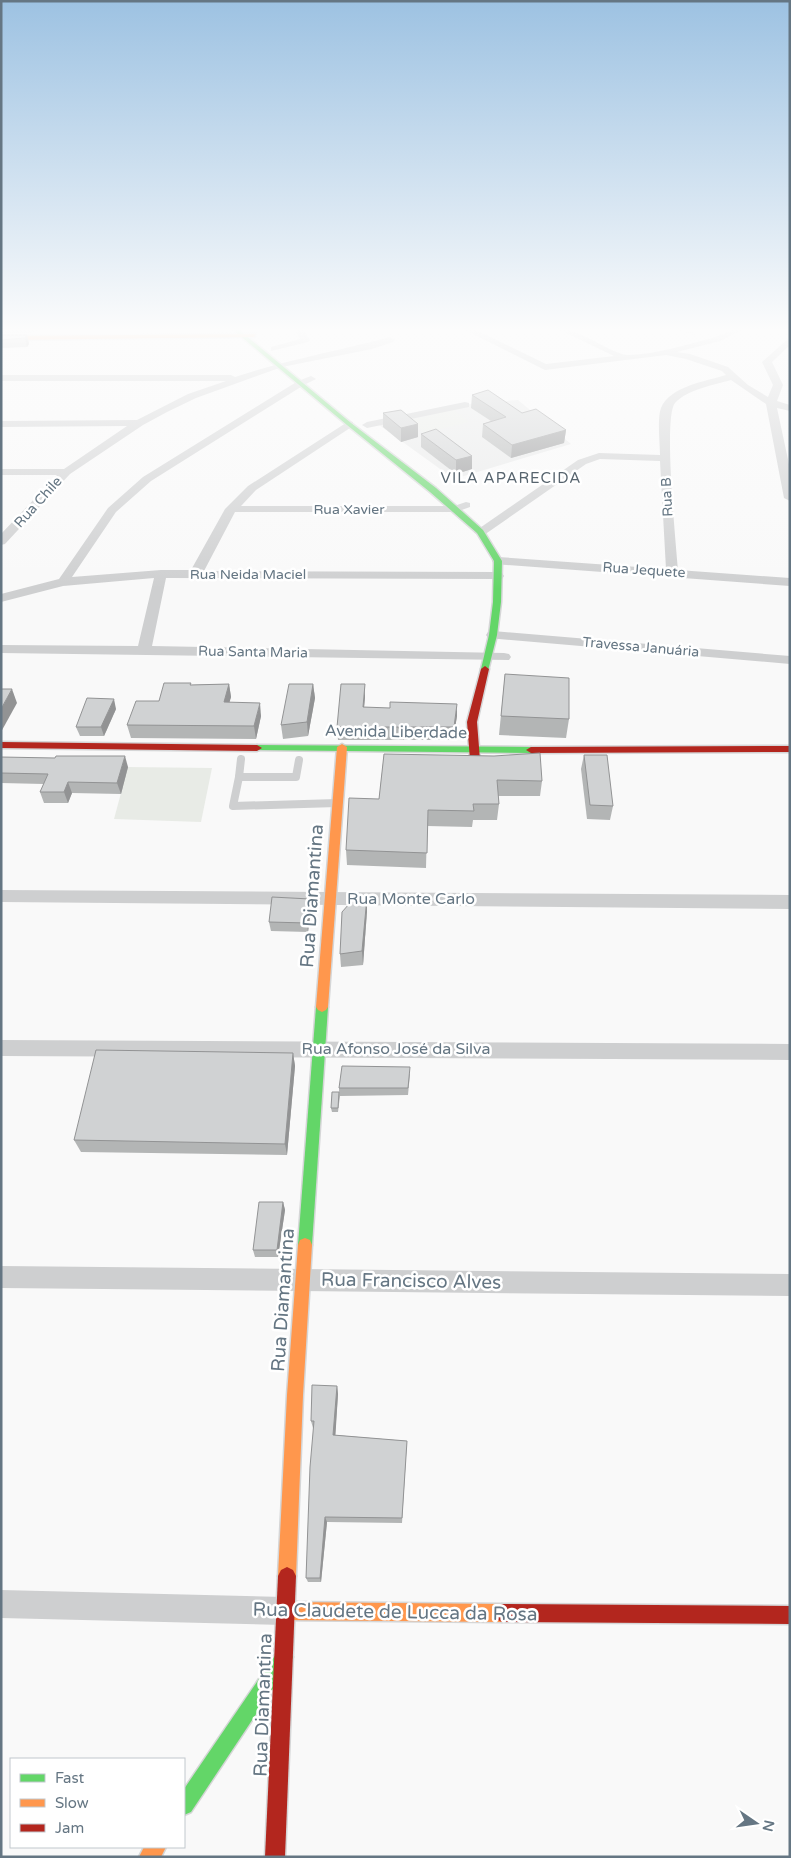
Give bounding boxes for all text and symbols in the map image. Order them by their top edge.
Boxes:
district label: VILA APARECIDA [441,469,582,487]
street label: Rua Chile [11,473,65,531]
street label: Rua B [657,477,677,517]
street label: Rua Xavier [313,501,385,518]
street label: Rua Jequete [602,559,686,581]
street label: Rua Neida Maciel [190,566,306,583]
street label: Travessa Januária [582,633,700,661]
street label: Rua Santa Maria [198,643,308,661]
street label: Avenida Liberdade [325,721,467,743]
street label: Rua Diamantina [296,823,328,969]
street label: Rua Monte Carlo [347,889,475,909]
street label: Rua Afonso José da Silva [302,1039,490,1059]
street label: Rua Diamantina [267,1227,299,1373]
street label: Rua Francisco Alves [321,1268,501,1294]
street label: Rua Claudete de Lucca da Rosa [252,1599,538,1625]
street label: Rua Diamantina [249,1633,277,1777]
legend [10,1758,185,1848]
text: Fast [55,1769,85,1787]
text: Slow [55,1794,89,1812]
north arrow [731,1798,781,1848]
text: N [759,1818,778,1833]
text: Jam [55,1819,84,1837]

